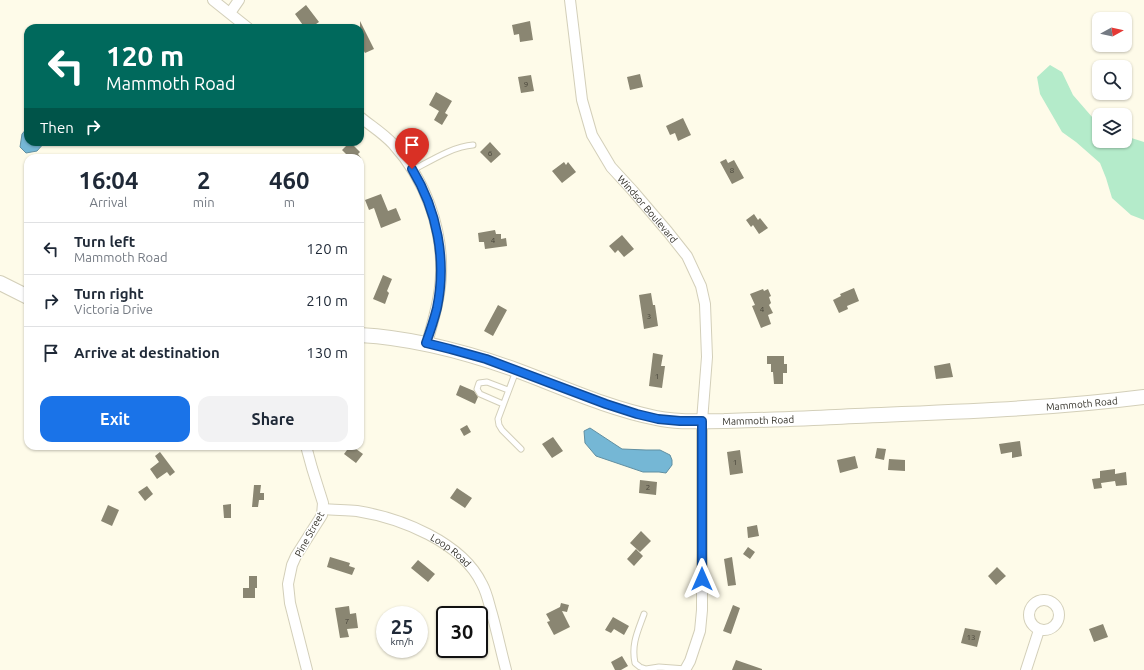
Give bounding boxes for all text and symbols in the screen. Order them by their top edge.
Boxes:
north arrow [1092,12,1132,52]
map controls [1092,12,1132,148]
icon: left [40,40,92,92]
text: 120 m [106,40,184,71]
button: search [1092,60,1132,100]
text: Mammoth Road [106,73,235,93]
house number: 9 [524,80,528,89]
button: layers [1092,108,1132,148]
icon: right [82,116,104,138]
text: Then [40,119,74,136]
pin [395,128,429,169]
icon: arrive [401,134,423,156]
house number: 6 [488,149,493,158]
house number: 8 [730,166,735,175]
text: 16:04 [78,167,138,194]
text: 2 [197,167,210,194]
text: 460 [269,167,310,194]
street label: Windsor Boulevard [615,173,679,245]
text: Arrival [89,195,127,209]
text: min [193,195,215,209]
text: m [284,195,295,209]
text: Turn left [74,233,135,250]
house number: 4 [491,236,496,245]
icon: left [40,238,62,260]
text: 120 m [306,240,348,257]
text: Mammoth Road [74,250,168,264]
text: Turn right [74,285,144,302]
icon: right [40,290,62,312]
text: 210 m [306,292,348,309]
text: Victoria Drive [74,302,153,316]
house number: 4 [760,305,765,314]
house number: 3 [647,312,651,321]
icon: arrive [40,342,62,364]
text: Arrive at destination [74,344,220,361]
text: 130 m [306,344,348,361]
house number: 1 [655,372,659,381]
street label: Mammoth Road [1045,395,1118,413]
button: Exit [40,396,190,442]
button: Share [198,396,348,442]
street label: Mammoth Road [722,414,795,427]
house number: 1 [733,458,737,467]
house number: 2 [646,483,650,492]
street label: Pine Street [293,510,326,559]
street label: Loop Road [429,532,473,569]
position arrow [681,558,723,600]
speed limit sign: 30 [436,606,488,658]
text: 25 [391,615,413,638]
house number: 7 [345,617,349,626]
house number: 13 [966,633,976,642]
text: km/h [390,636,414,647]

